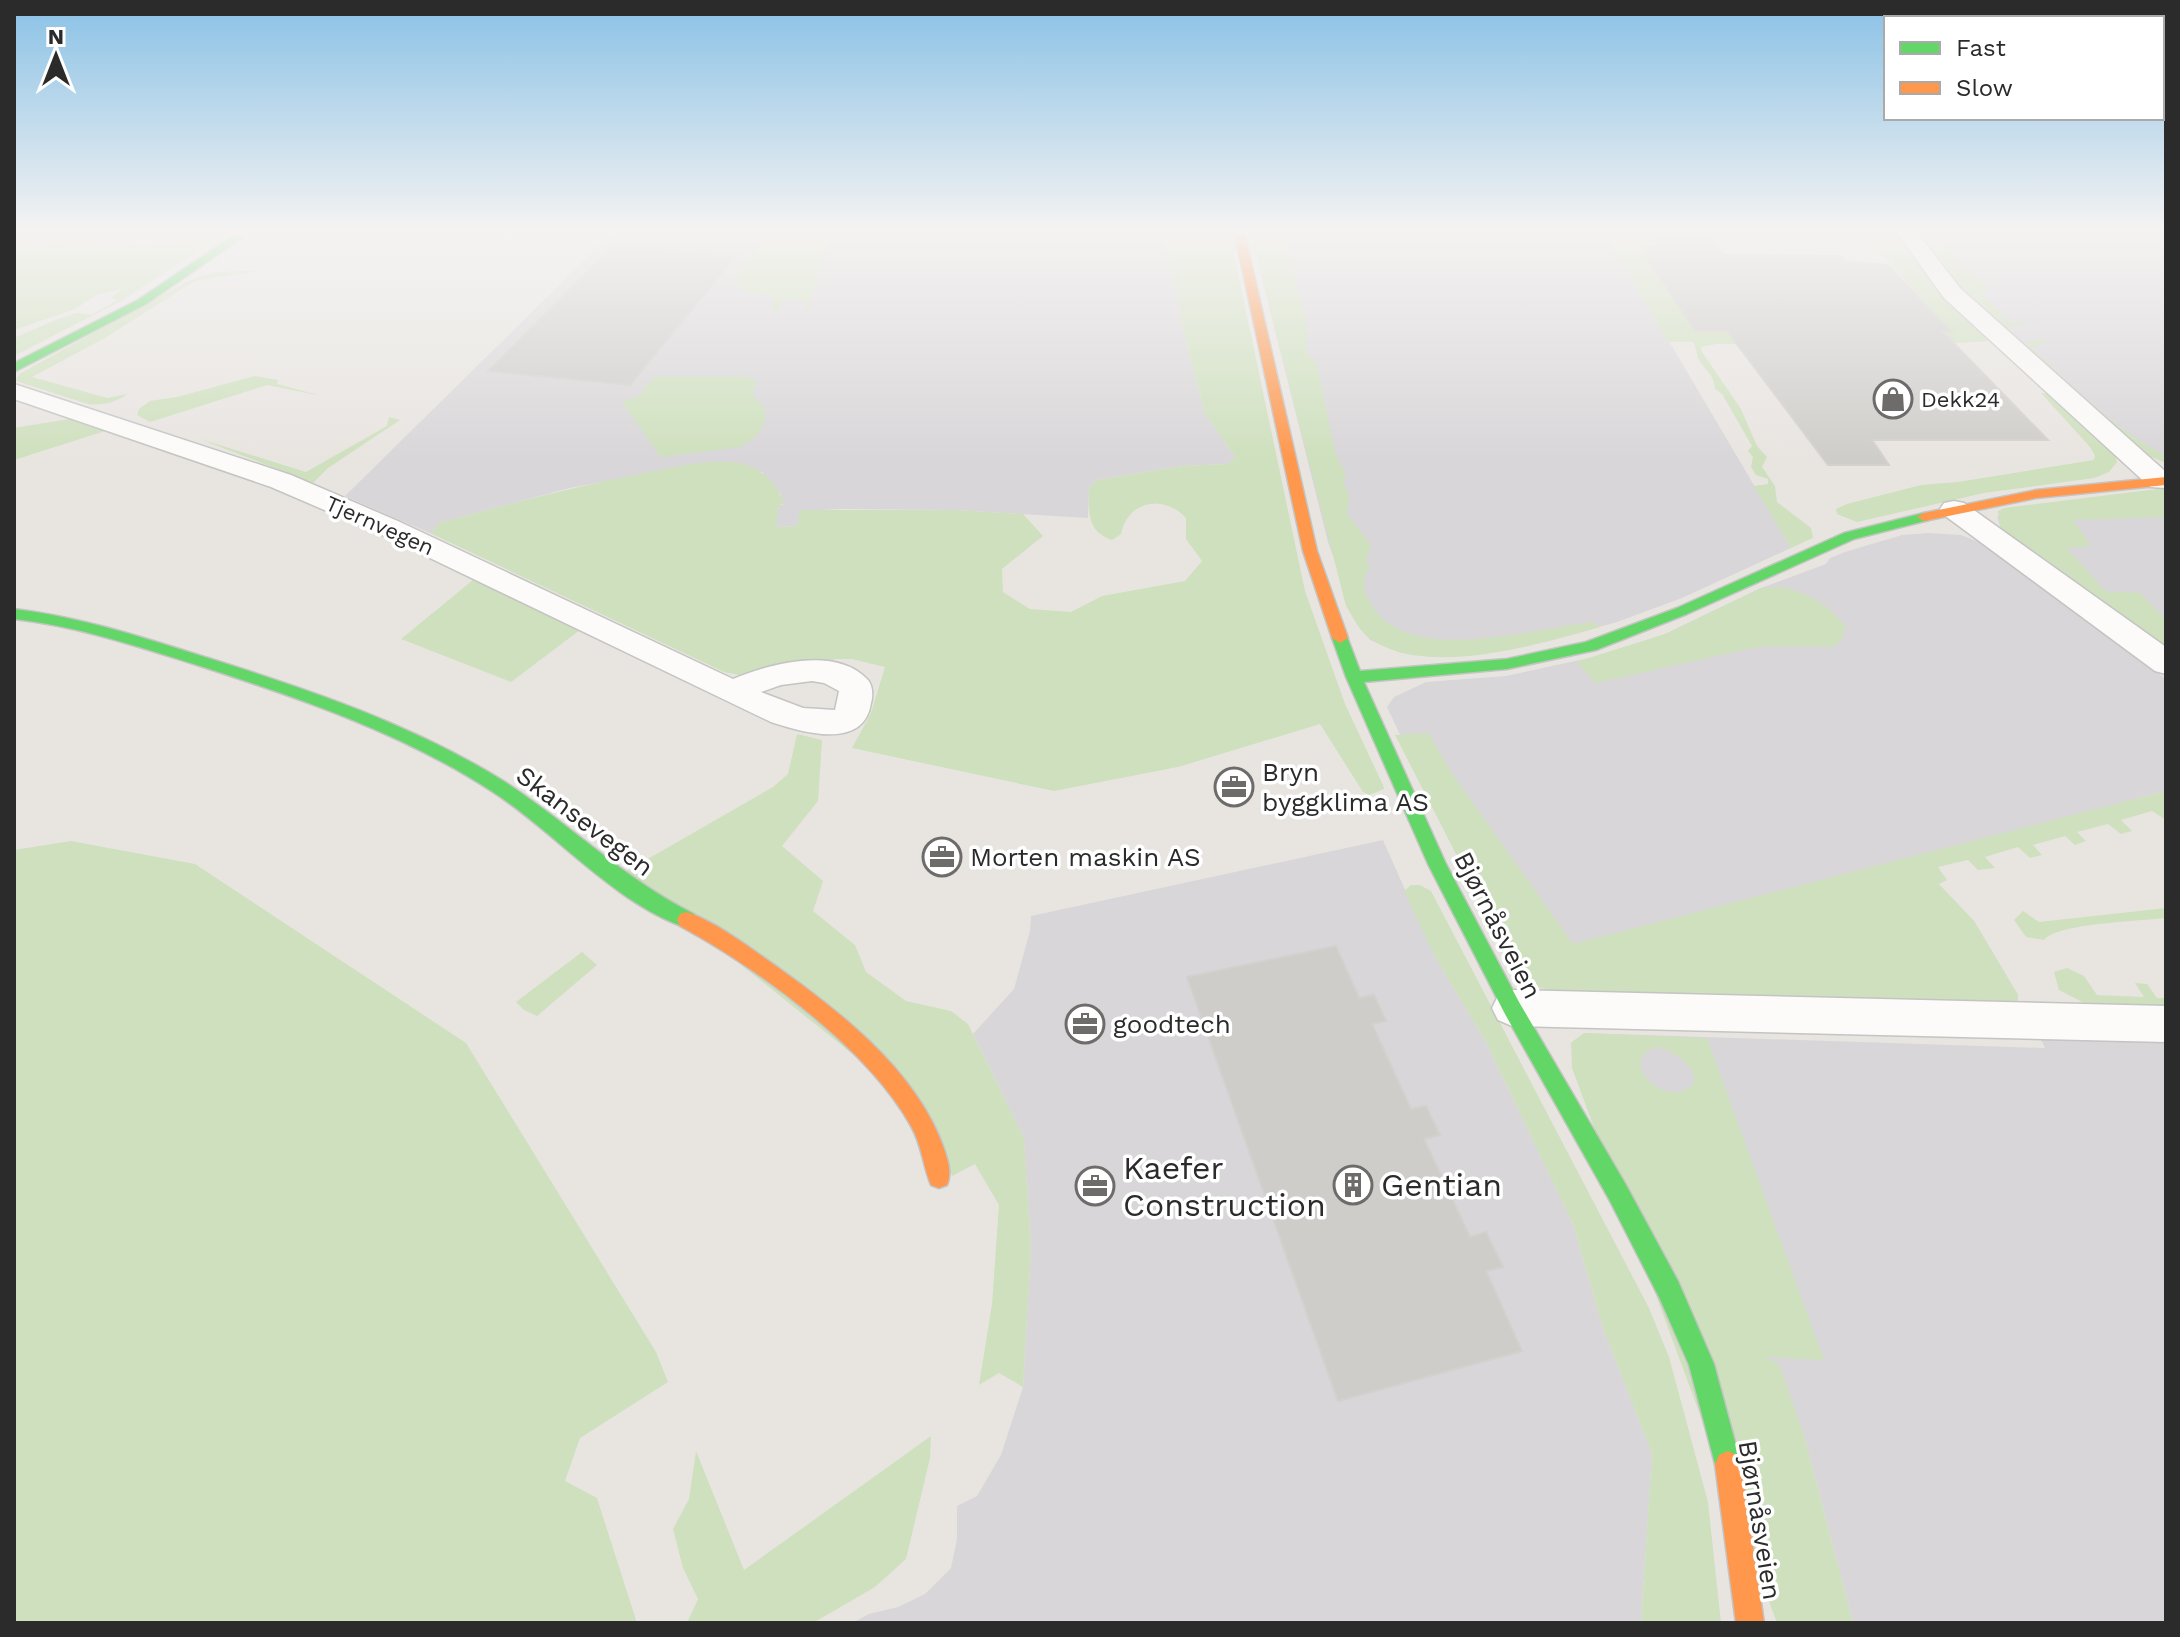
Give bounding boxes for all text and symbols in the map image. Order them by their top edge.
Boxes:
north arrow [16,16,96,96]
legend [1884,16,2164,120]
text: N [48,24,64,49]
text: Fast [1956,34,2006,62]
text: Slow [1956,74,2013,102]
shop icon: Dekk24 [1872,378,1914,420]
place label: Dekk24 [1921,387,2000,412]
street label: Tjernvegen [322,490,438,560]
place label: Bryn byggklima AS [1262,757,1429,817]
street label: Skansevegen [511,760,659,882]
office icon: Bryn byggklima AS [1213,766,1255,808]
office icon: Morten maskin AS [921,836,963,878]
place label: Morten maskin AS [970,842,1201,872]
street label: Bjørnåsveien [1448,847,1548,1003]
office icon: goodtech [1064,1003,1106,1045]
place label: goodtech [1113,1009,1231,1039]
place label: Kaefer Construction [1123,1149,1326,1224]
building icon: Gentian [1332,1164,1374,1206]
office icon: Kaefer Construction [1074,1165,1116,1207]
place label: Gentian [1381,1166,1502,1204]
street label: Bjørnåsveien [1733,1438,1787,1602]

